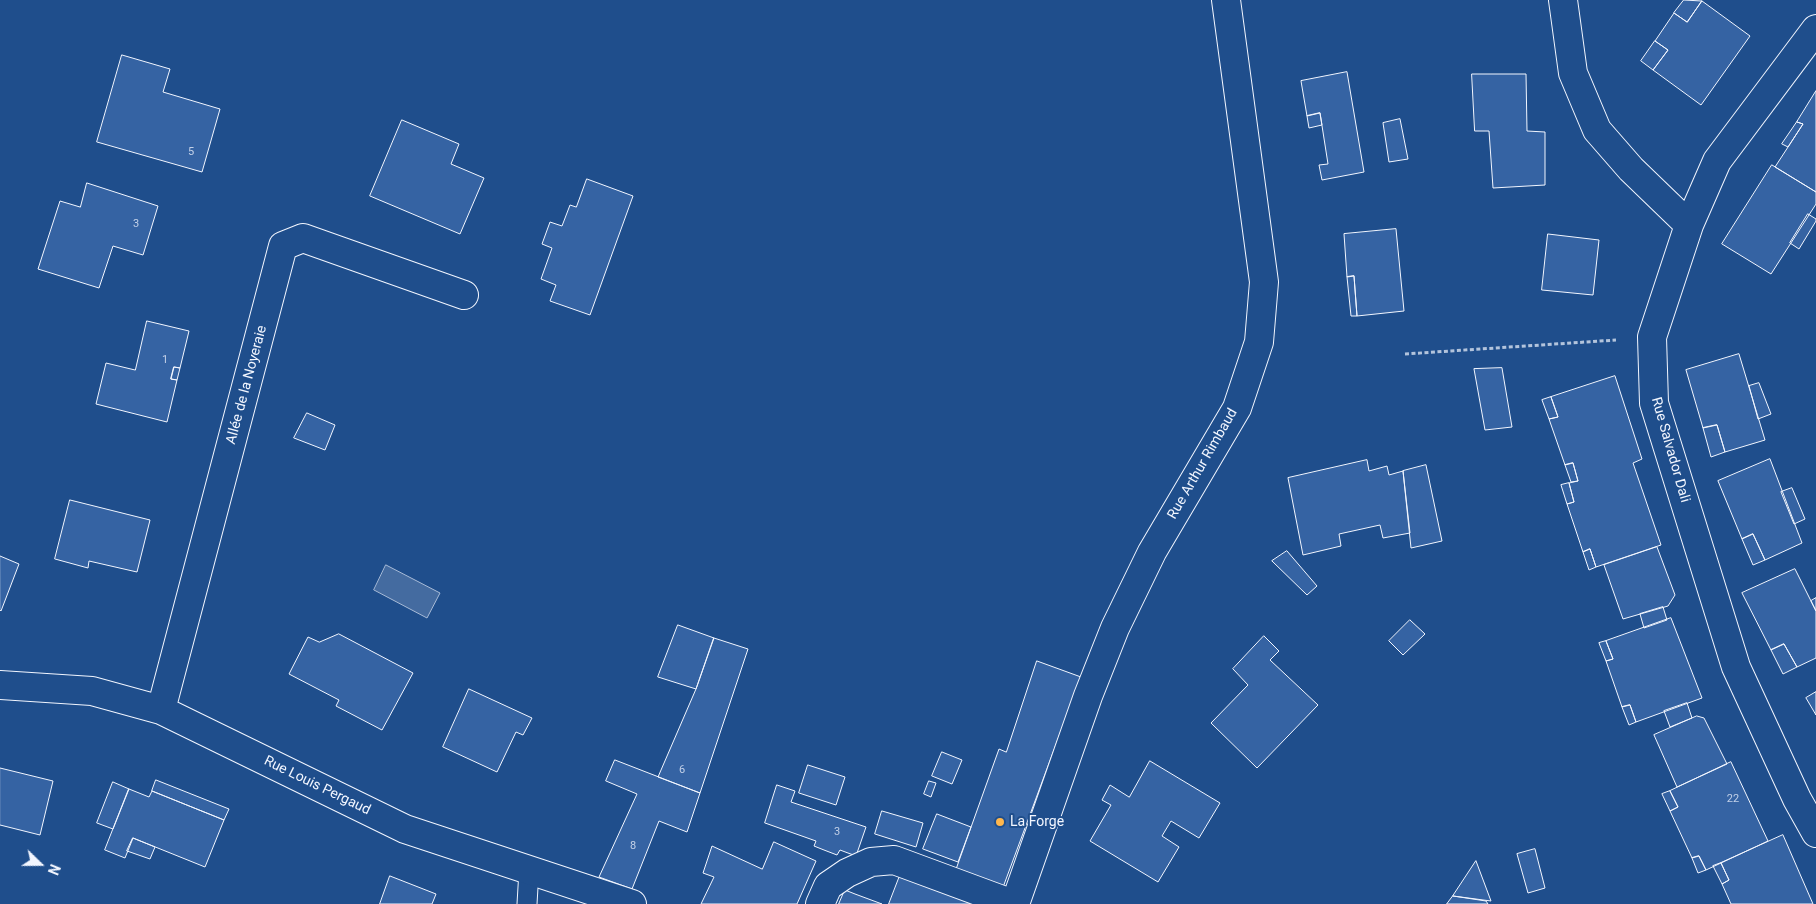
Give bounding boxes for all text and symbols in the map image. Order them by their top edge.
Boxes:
house number: 5 [188,145,194,159]
house number: 3 [133,217,139,231]
street label: Allée de la Noyeraie [223,324,271,446]
house number: 1 [162,353,168,367]
street label: Rue Salvador Dali [1647,396,1693,504]
street label: Rue Arthur Rimbaud [1164,406,1242,522]
street label: Rue Louis Pergaud [261,753,373,819]
house number: 6 [679,763,685,777]
house number: 22 [1727,792,1739,806]
place label: La Forge [1010,814,1064,830]
marker: La Forge [994,816,1006,828]
house number: 3 [834,825,840,839]
north arrow [15,839,65,889]
house number: 8 [630,839,636,853]
text: N [45,862,63,877]

